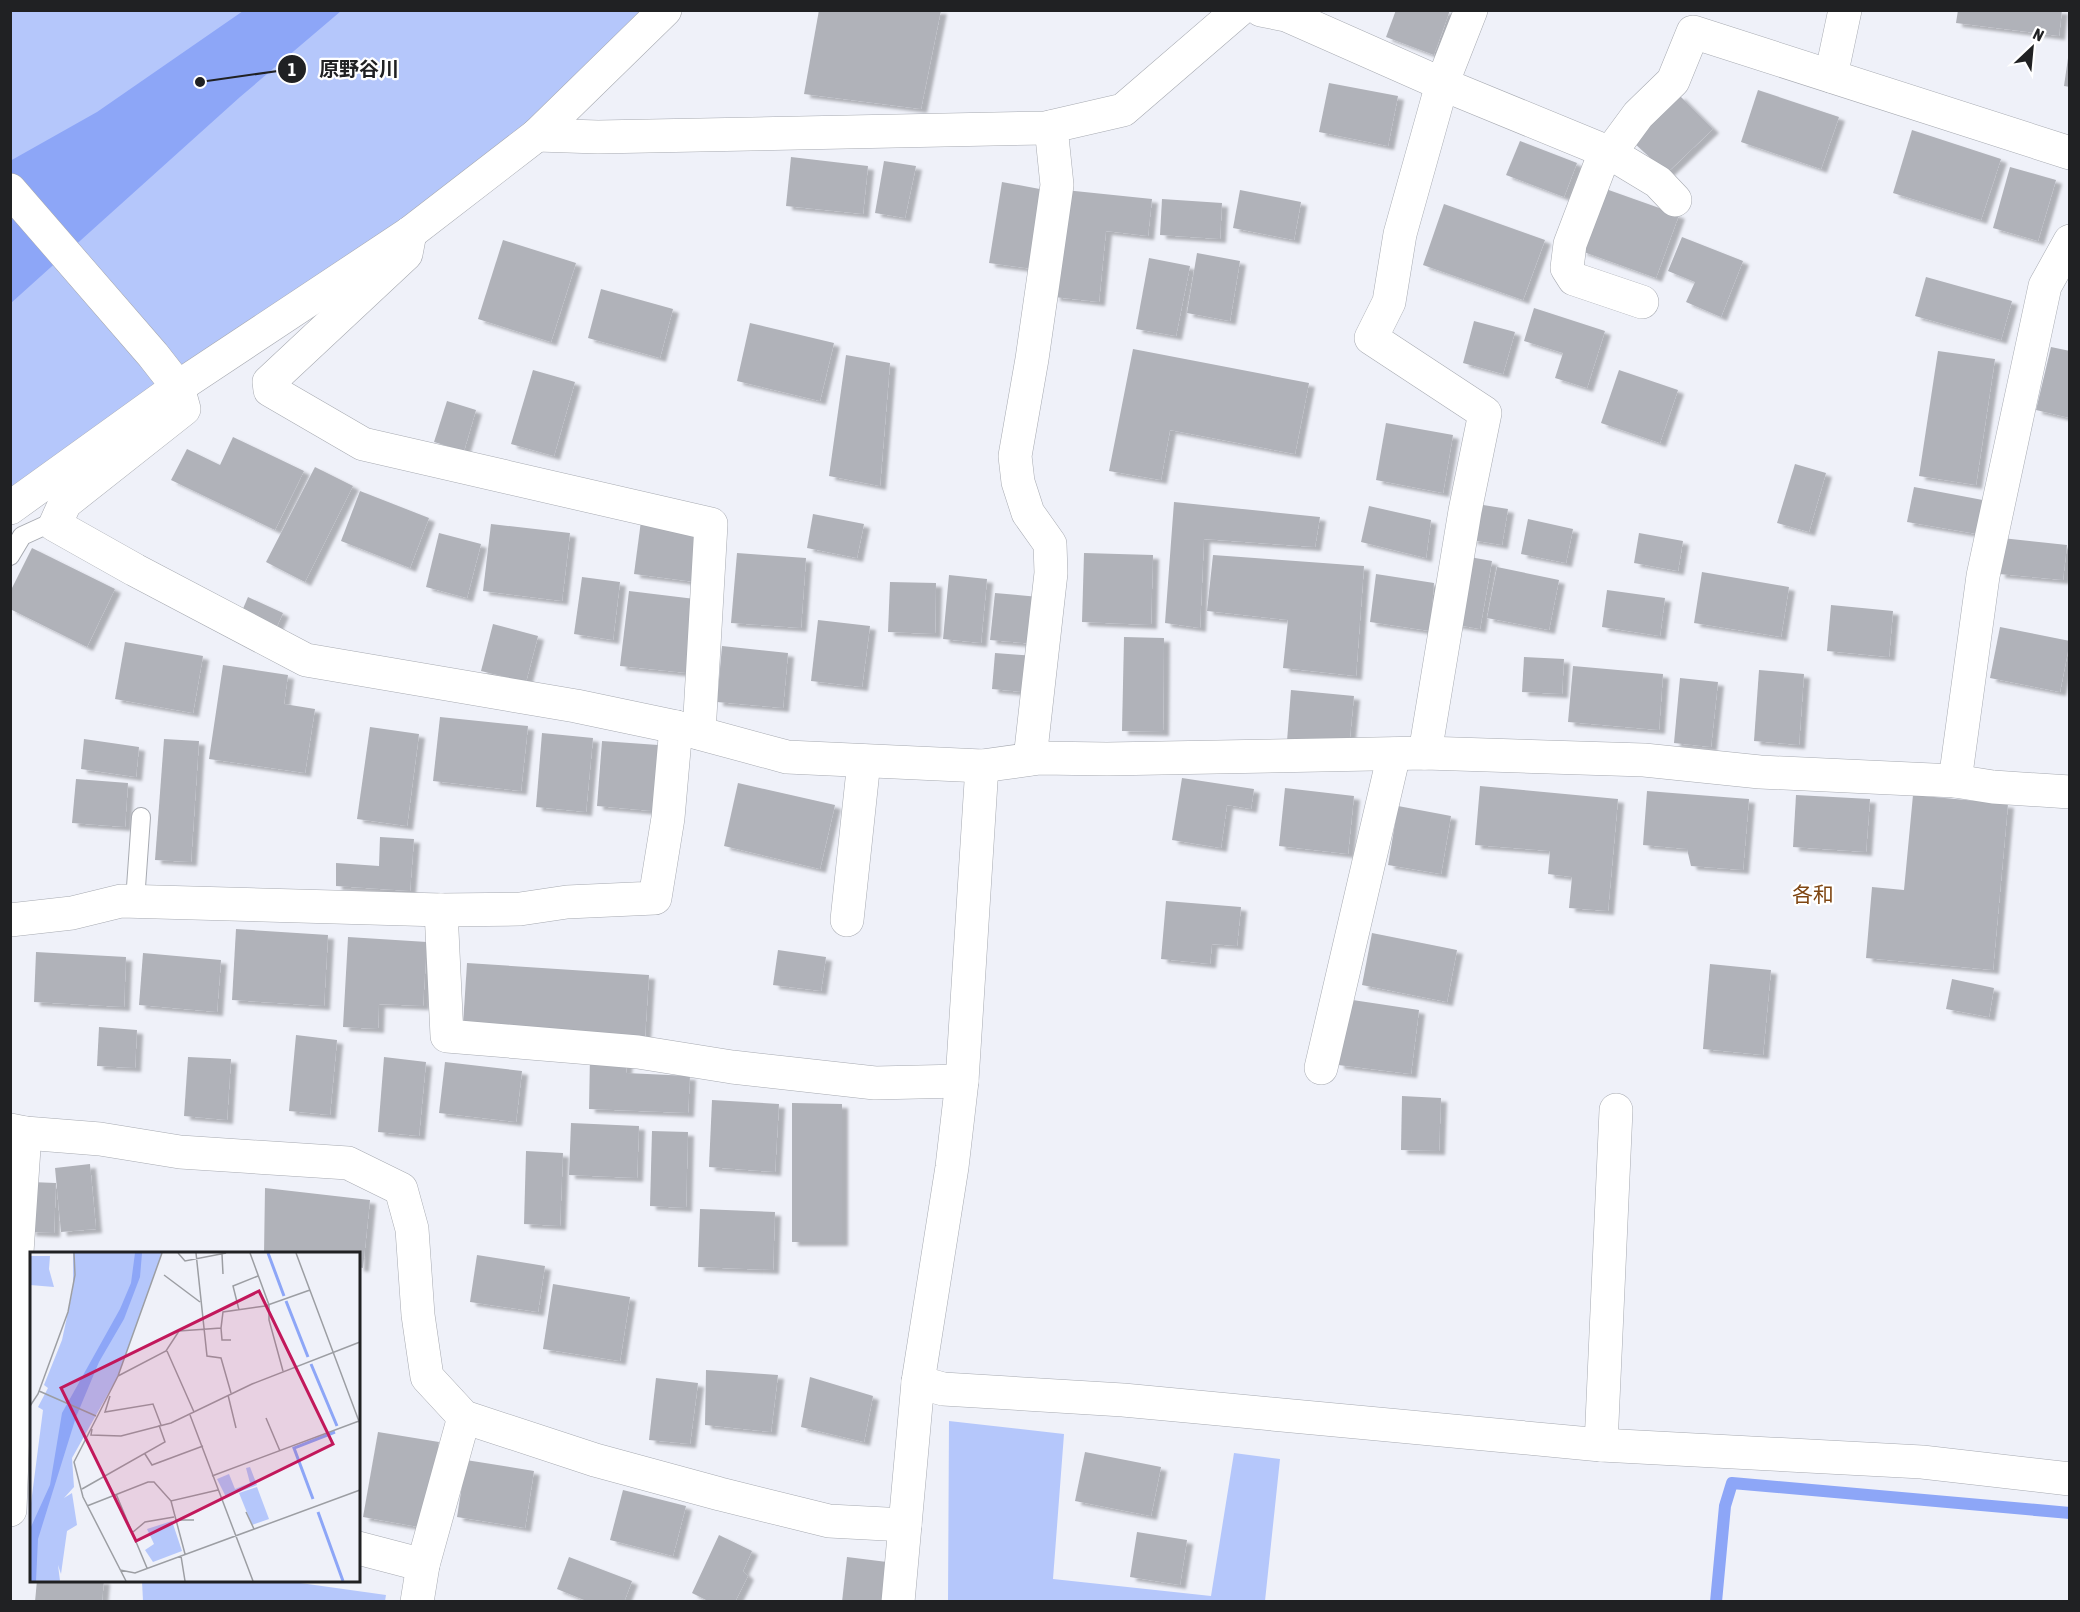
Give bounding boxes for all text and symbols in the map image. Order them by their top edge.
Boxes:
north arrow [2002,18,2062,78]
text: N [2030,24,2047,45]
callout: 原野谷川 [277,50,411,88]
text: 原野谷川 [319,57,399,80]
text: 1 [288,59,296,80]
district label: 各和 [1792,882,1834,906]
inset map [30,1252,360,1582]

